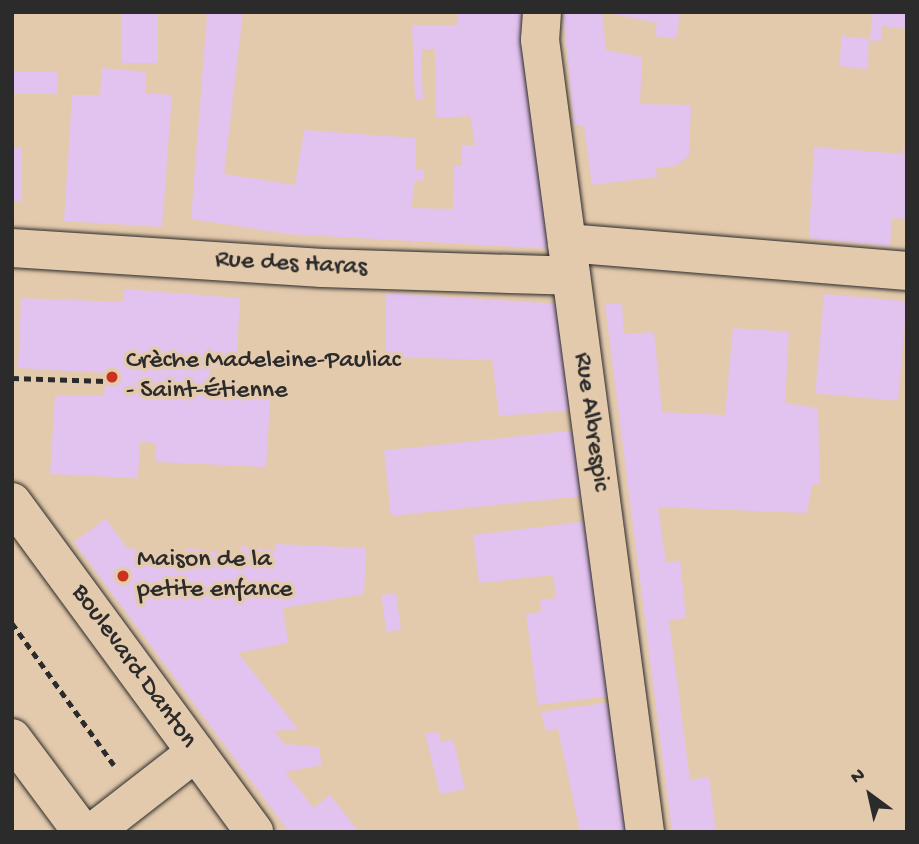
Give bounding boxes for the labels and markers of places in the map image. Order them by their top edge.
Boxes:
place label: Crèche Madeleine-Pauliac - Saint-Étienne [126,346,401,408]
marker: Crèche Madeleine-Pauliac - Saint-Étienne [104,369,120,385]
place label: Maison de la petite enfance [137,545,292,606]
marker: Maison de la petite enfance [115,568,131,584]

